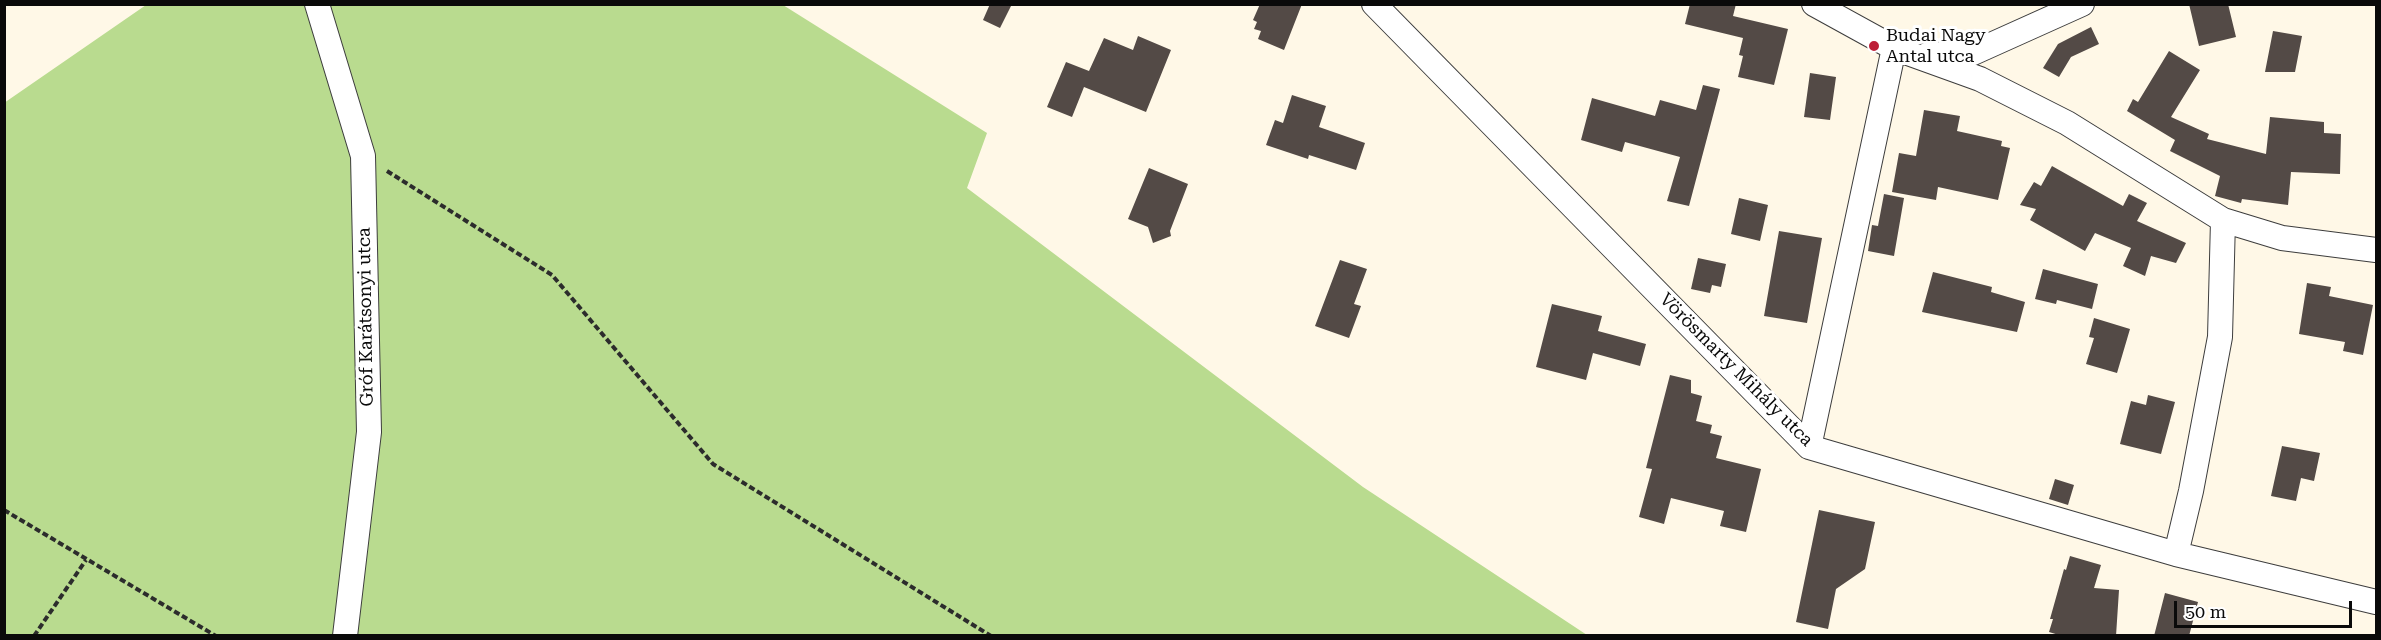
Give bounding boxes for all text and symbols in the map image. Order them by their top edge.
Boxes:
place label: Budai Nagy Antal utca [1886,25,1986,68]
marker: Budai Nagy Antal utca [1867,39,1881,53]
street label: Gróf Karátsonyi utca [354,227,378,407]
street label: Vörösmarty Mihály utca [1655,289,1817,451]
scale bar [2177,589,2356,627]
text: 50 m [2185,601,2226,622]

